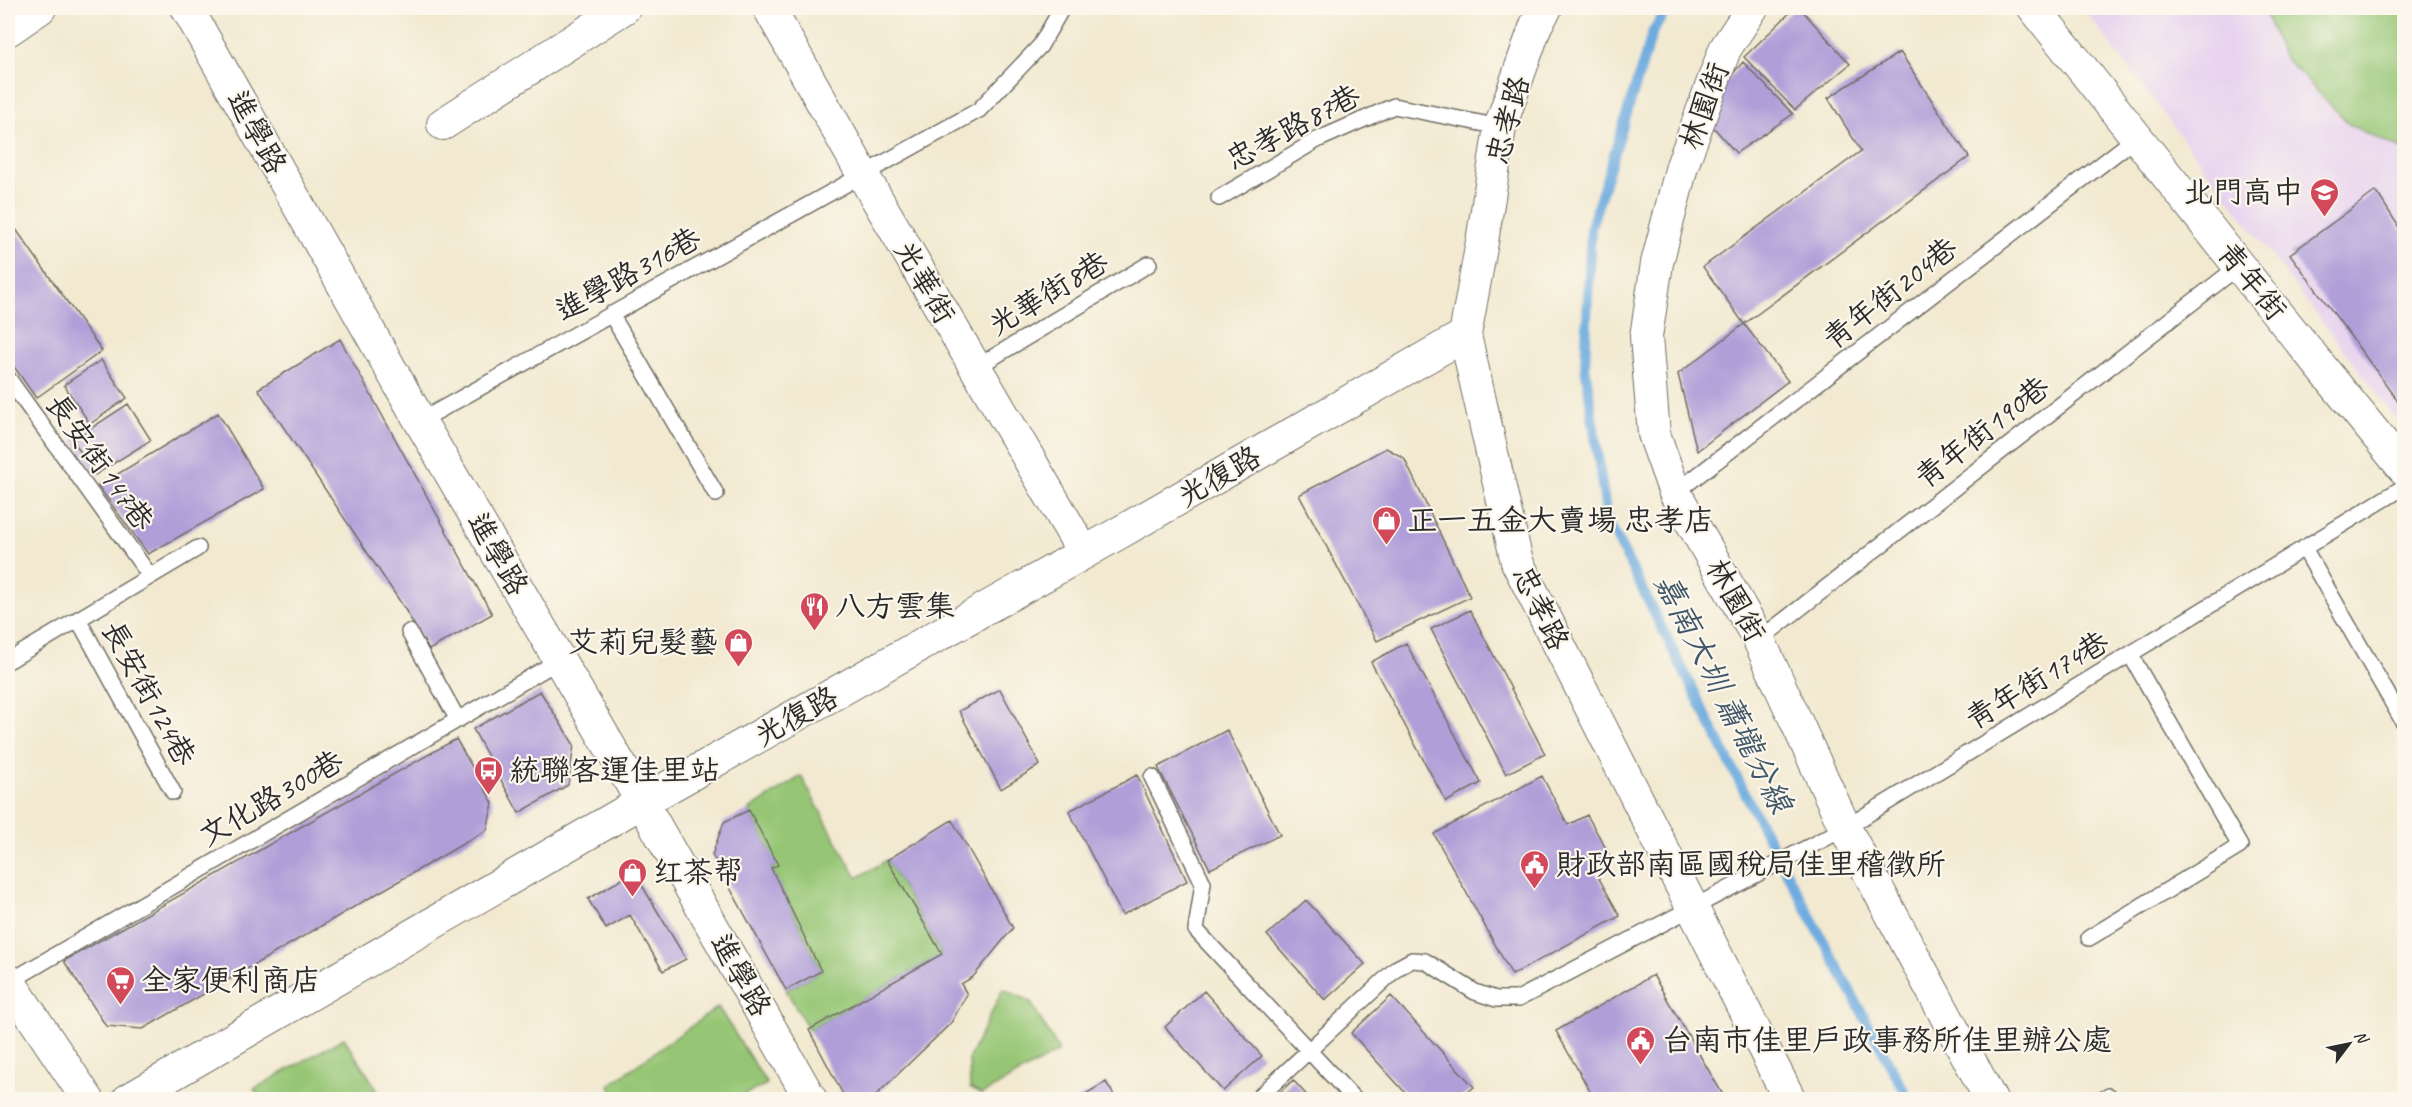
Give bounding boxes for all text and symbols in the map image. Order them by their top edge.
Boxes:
street label: 林園街 [1671,57,1737,155]
street label: 忠孝路 [1478,72,1538,168]
street label: 忠孝路87巷 [1219,76,1367,178]
street label: 進學路 [219,83,295,181]
place label: 北門高中 [2183,173,2303,211]
school or university icon: 北門高中 [2308,176,2340,218]
street label: 進學路316巷 [549,218,707,330]
street label: 青年街204巷 [1815,229,1965,357]
street label: 光華街 [886,234,964,330]
street label: 青年街 [2209,234,2295,328]
street label: 光華街8巷 [981,242,1115,344]
street label: 青年街190巷 [1907,368,2057,496]
street label: 長安街147巷 [37,386,163,538]
street label: 光復路 [1171,437,1267,515]
place label: 正一五金大賣場 忠孝店 [1407,501,1714,539]
shop icon: 正一五金大賣場 忠孝店 [1370,504,1402,546]
street label: 進學路 [459,506,537,602]
street label: 林園街 [1698,551,1774,649]
street label: 忠孝路 [1504,559,1578,657]
water label: 嘉南大圳 蕭壠分線 [1645,566,1803,822]
place label: 八方雲集 [835,587,955,625]
restaurant icon: 八方雲集 [798,590,830,632]
street label: 長安街124巷 [93,614,205,772]
street label: 青年街174巷 [1958,622,2116,738]
place label: 艾莉兒髮藝 [568,623,718,661]
shop icon: 艾莉兒髮藝 [723,626,755,668]
street label: 光復路 [747,678,845,754]
street label: 文化路300巷 [192,741,350,855]
place label: 統聯客運佳里站 [510,751,720,789]
bus stop icon: 統聯客運佳里站 [473,754,505,796]
place label: 財政部南區國稅局佳里稽徵所 [1556,845,1946,883]
public building icon: 財政部南區國稅局佳里稽徵所 [1519,848,1551,890]
place label: 红茶帮 [653,853,743,891]
shop icon: 红茶帮 [616,856,648,898]
street label: 進學路 [702,927,780,1023]
place label: 全家便利商店 [141,961,321,999]
supermarket icon: 全家便利商店 [104,964,136,1006]
north arrow [2319,1014,2379,1074]
place label: 台南市佳里戶政事務所佳里辦公處 [1662,1021,2112,1059]
public building icon: 台南市佳里戶政事務所佳里辦公處 [1625,1024,1657,1066]
text: N [2350,1027,2374,1049]

